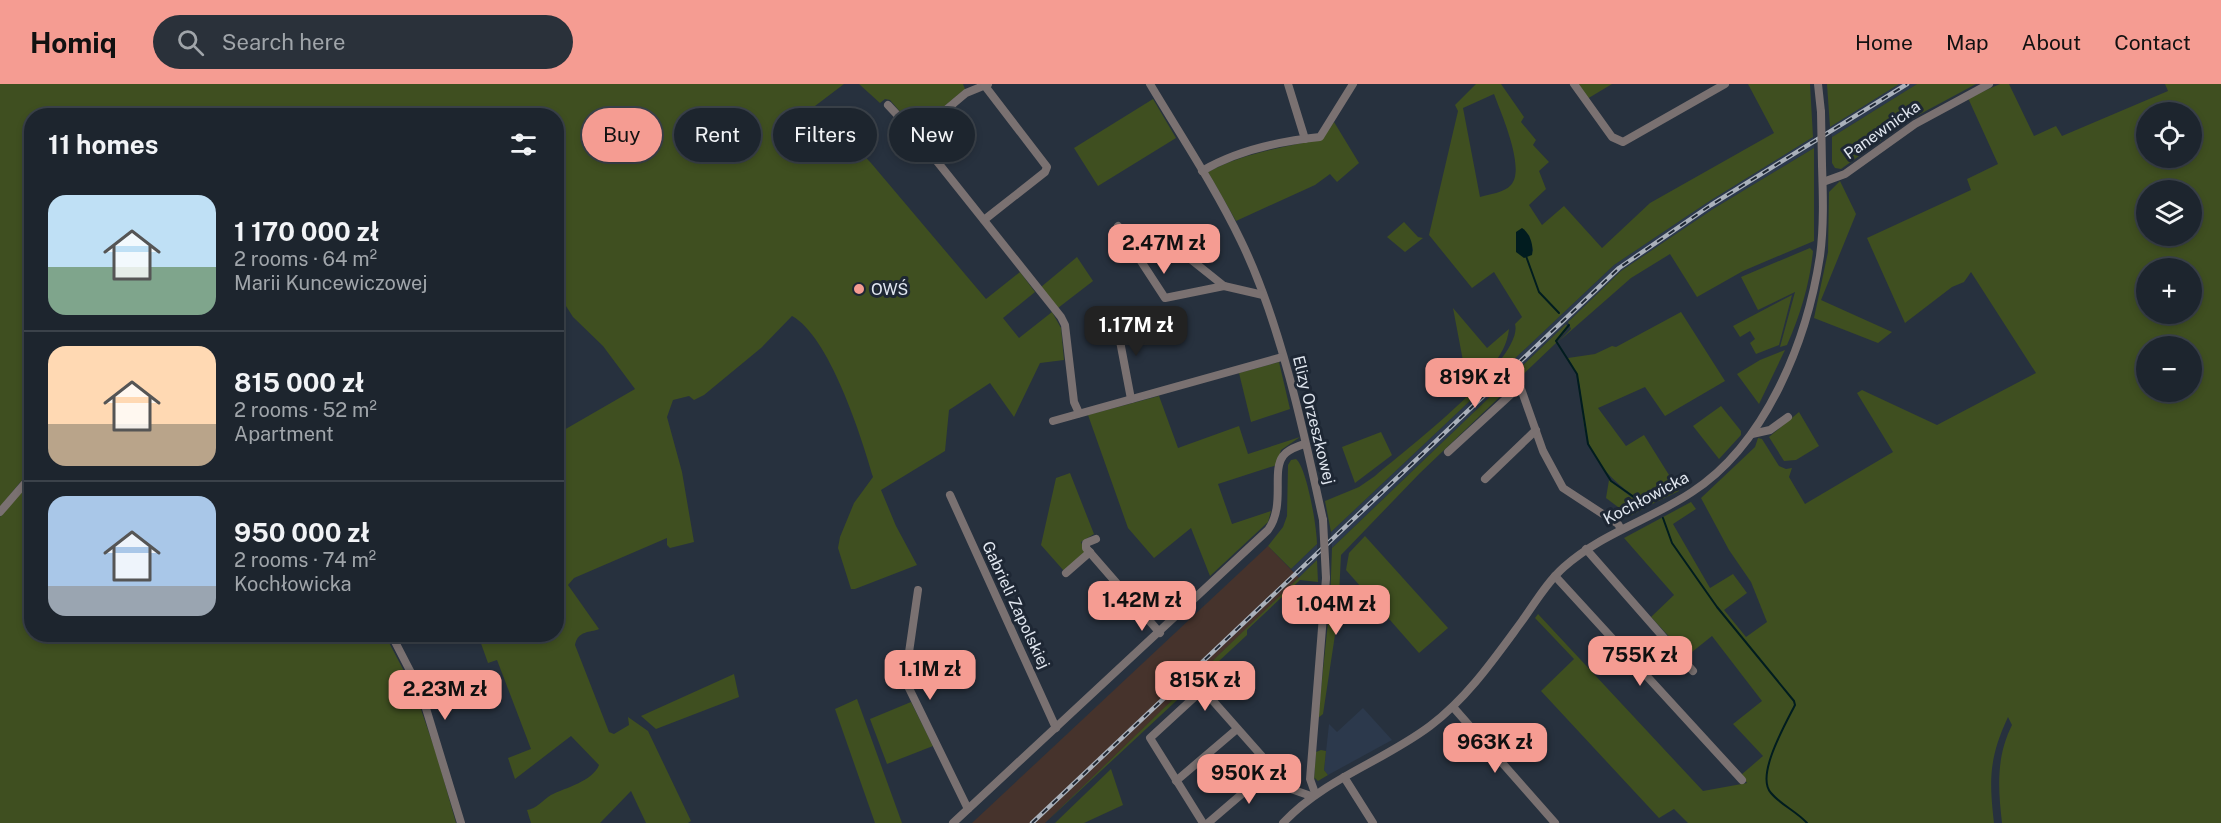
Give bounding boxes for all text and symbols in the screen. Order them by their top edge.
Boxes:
search box [153,15,573,69]
text: Homiq [30,26,117,59]
icon: search [174,26,207,59]
text: Search here [222,29,345,55]
text: Home [1855,30,1913,55]
text: Map [1946,30,1989,55]
text: About [2022,30,2081,55]
text: Contact [2114,30,2191,55]
street label: Panewnicka [1840,97,1924,163]
map controls [2136,102,2202,402]
button: locate [2136,102,2202,168]
chip: Buy [582,108,662,162]
chip: Rent [674,108,761,162]
chip: Filters [773,108,877,162]
chip: New [889,108,975,162]
icon: filters [507,128,540,161]
text: 11 homes [48,129,158,160]
button: layers [2136,180,2202,246]
text: 1 170 000 zł [234,216,379,247]
icon: home [96,219,168,291]
pin: 2.47M zł [1102,224,1226,275]
text: 2.47M zł [1122,231,1206,255]
text: 2 rooms · 64 m² [234,247,377,271]
button: + [2136,258,2202,324]
text: Marii Kuncewiczowej [234,271,428,295]
place label: OWŚ [871,279,908,299]
marker: OWŚ [852,282,866,296]
pin: 1.17M zł [1074,306,1198,357]
text: 1.17M zł [1098,313,1174,337]
button: − [2136,336,2202,402]
street label: Elizy Orzeszkowej [1289,354,1339,486]
pin: 819K zł [1420,358,1530,409]
text: 819K zł [1439,365,1511,389]
text: 815 000 zł [234,367,365,398]
icon: home [96,370,168,442]
text: 2 rooms · 52 m² [234,398,377,422]
text: Apartment [234,422,334,446]
street label: Kochłowicka [1600,468,1692,528]
text: 950 000 zł [234,517,370,548]
icon: home [96,520,168,592]
street label: Gabrieli Zapolskiej [978,538,1054,672]
text: 2 rooms · 74 m² [234,548,376,572]
text: Kochłowicka [234,572,352,596]
pin: 1.42M zł [1080,581,1204,632]
pin: 1.04M zł [1274,585,1398,636]
text: 1.42M zł [1102,588,1182,612]
text: 1.04M zł [1296,592,1376,616]
pin: 755K zł [1585,636,1695,687]
text: 755K zł [1602,643,1678,667]
pin: 1.1M zł [875,650,985,701]
text: 1.1M zł [899,657,961,681]
pin: 815K zł [1150,661,1260,712]
text: 815K zł [1169,668,1241,692]
pin: 2.23M zł [383,670,507,721]
text: 2.23M zł [403,677,487,701]
pin: 963K zł [1440,723,1550,774]
text: 963K zł [1457,730,1533,754]
pin: 950K zł [1194,754,1304,805]
text: 950K zł [1211,761,1287,785]

